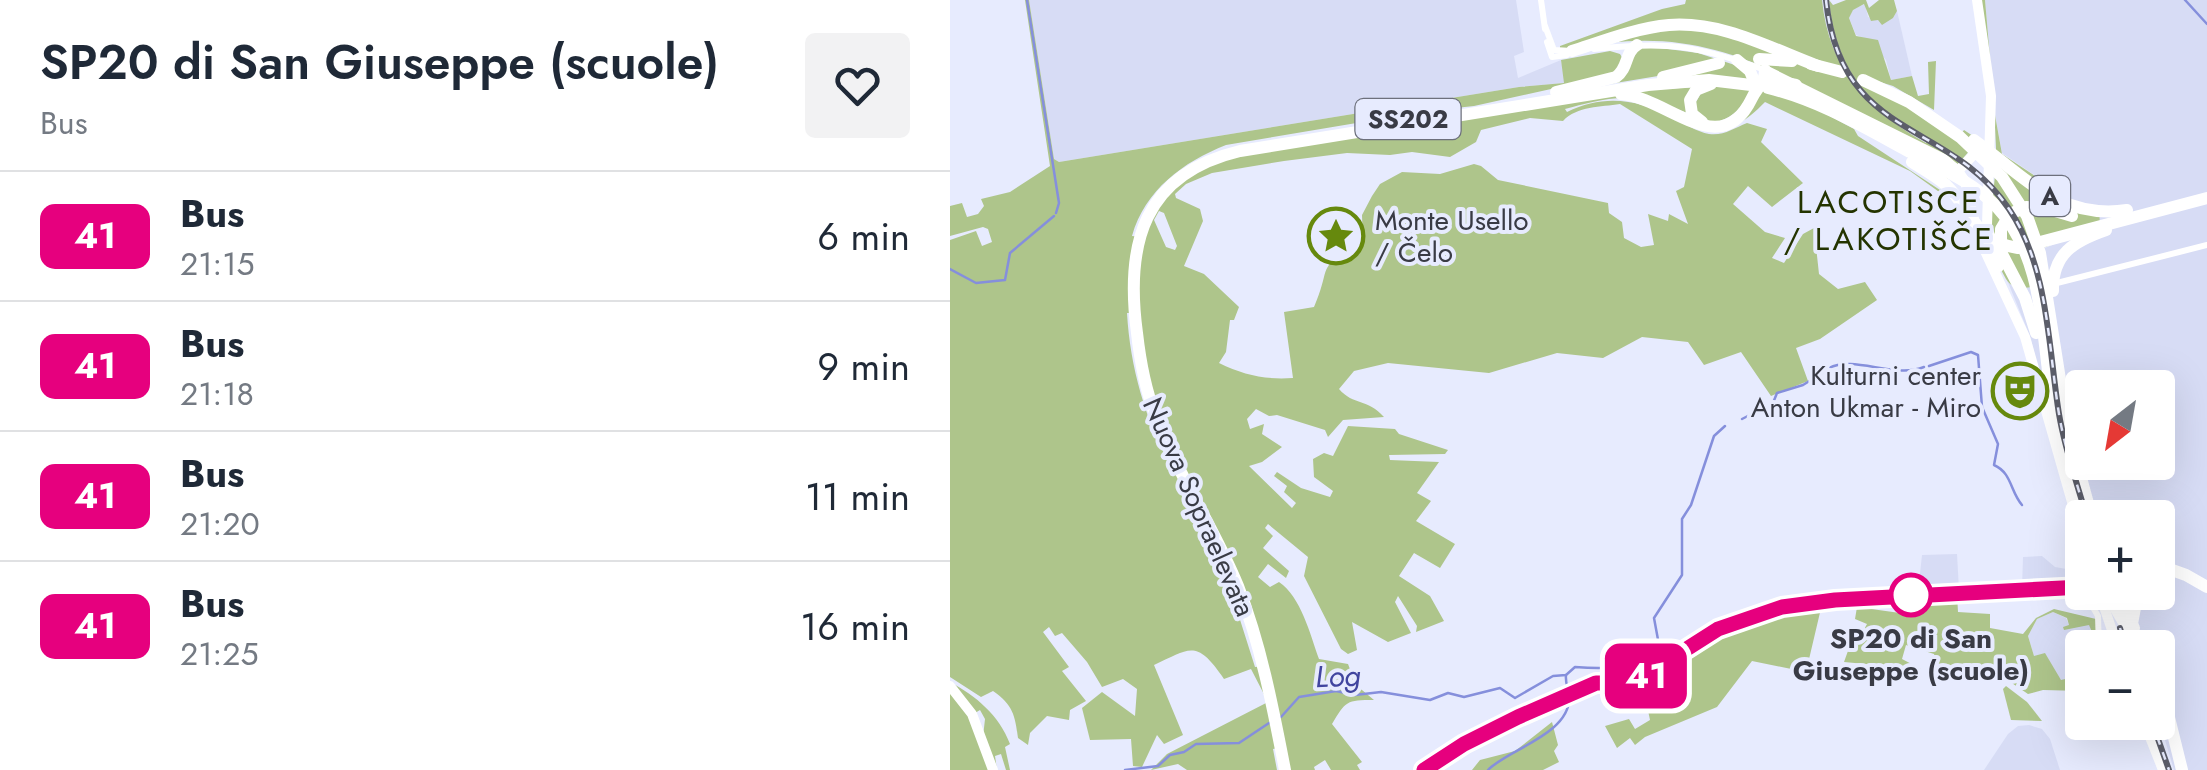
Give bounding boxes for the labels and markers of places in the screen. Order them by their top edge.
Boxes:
place label: Monte Usello / Čelo [1375,200,1529,273]
place icon: Monte Usello / Čelo [1306,206,1366,266]
place label: Kulturni center Anton Ukmar - Miro [1751,355,1981,428]
theatre icon: Kulturni center Anton Ukmar - Miro [1990,361,2050,421]
marker: SP20 di San Giuseppe (scuole) [1890,574,1932,616]
place label: SP20 di San Giuseppe (scuole) [1793,618,2029,691]

